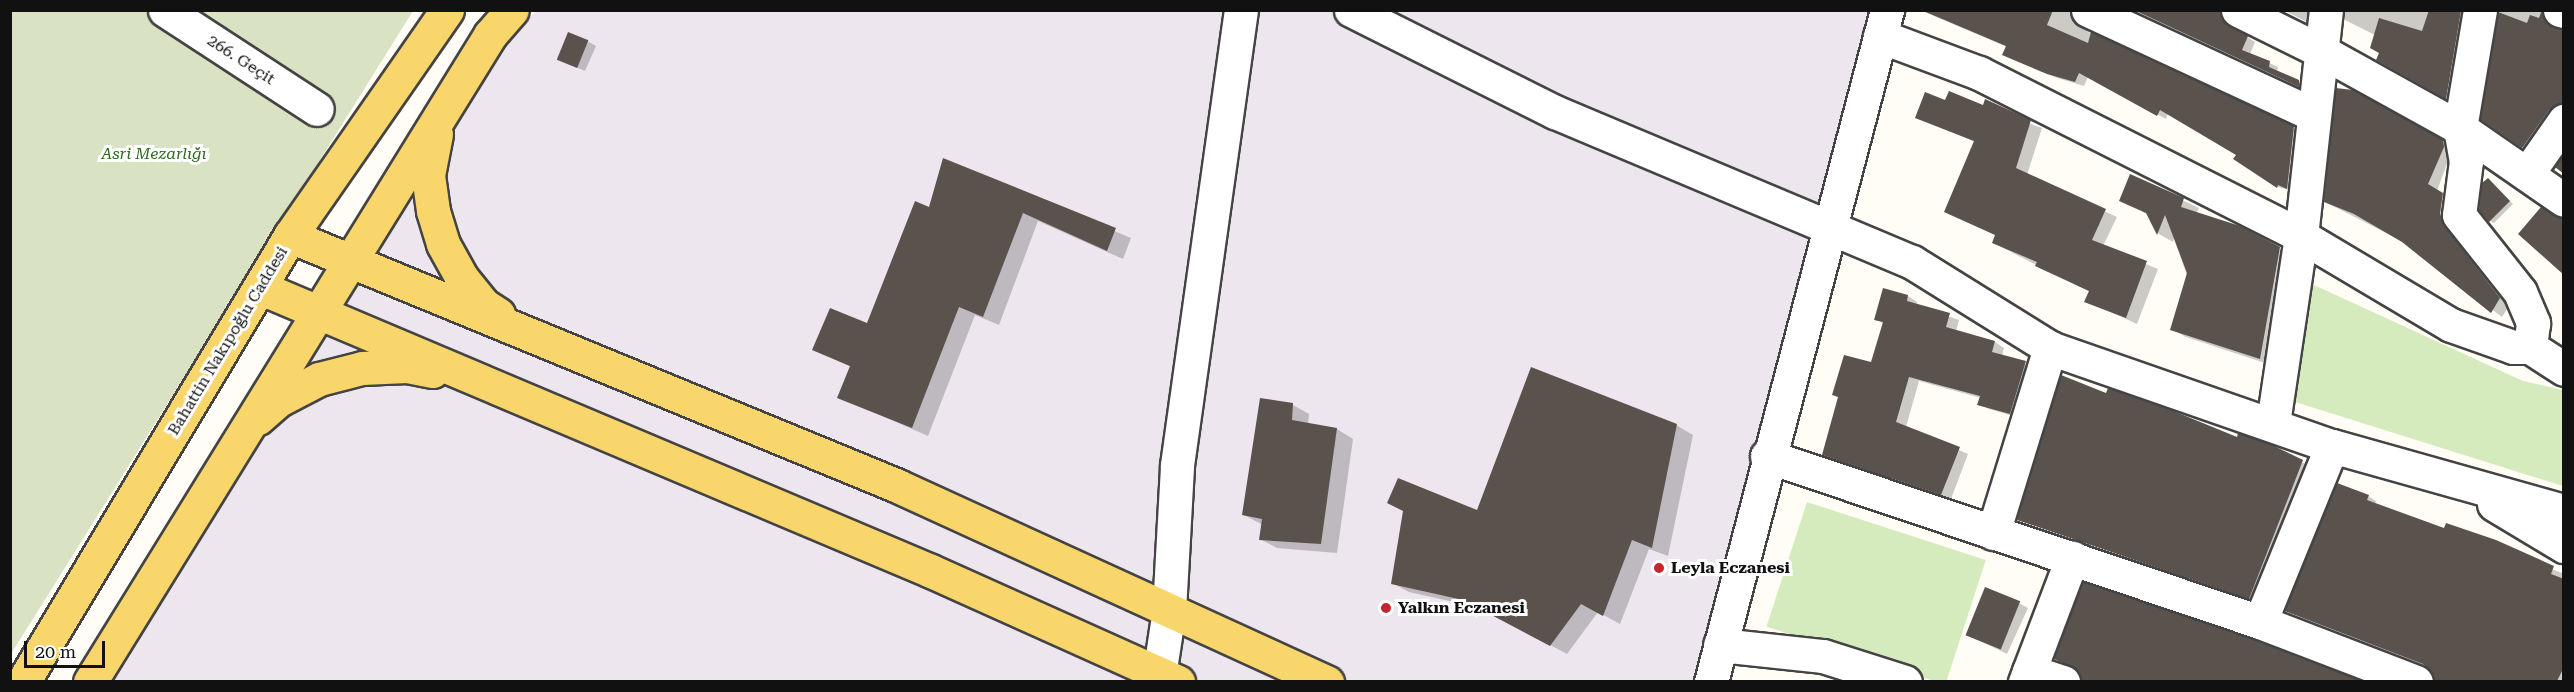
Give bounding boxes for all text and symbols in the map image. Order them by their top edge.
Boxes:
street label: 266. Geçit [204,31,278,89]
park label: Asri Mezarlığı [101,144,207,164]
street label: Bahattin Nakıpoğlu Caddesi [164,243,292,439]
place label: Leyla Eczanesi [1671,558,1790,578]
marker: Leyla Eczanesi [1652,561,1666,575]
place label: Yalkın Eczanesi [1398,598,1525,618]
marker: Yalkın Eczanesi [1379,601,1393,615]
scale bar [27,629,108,667]
text: 20 m [35,641,76,662]

